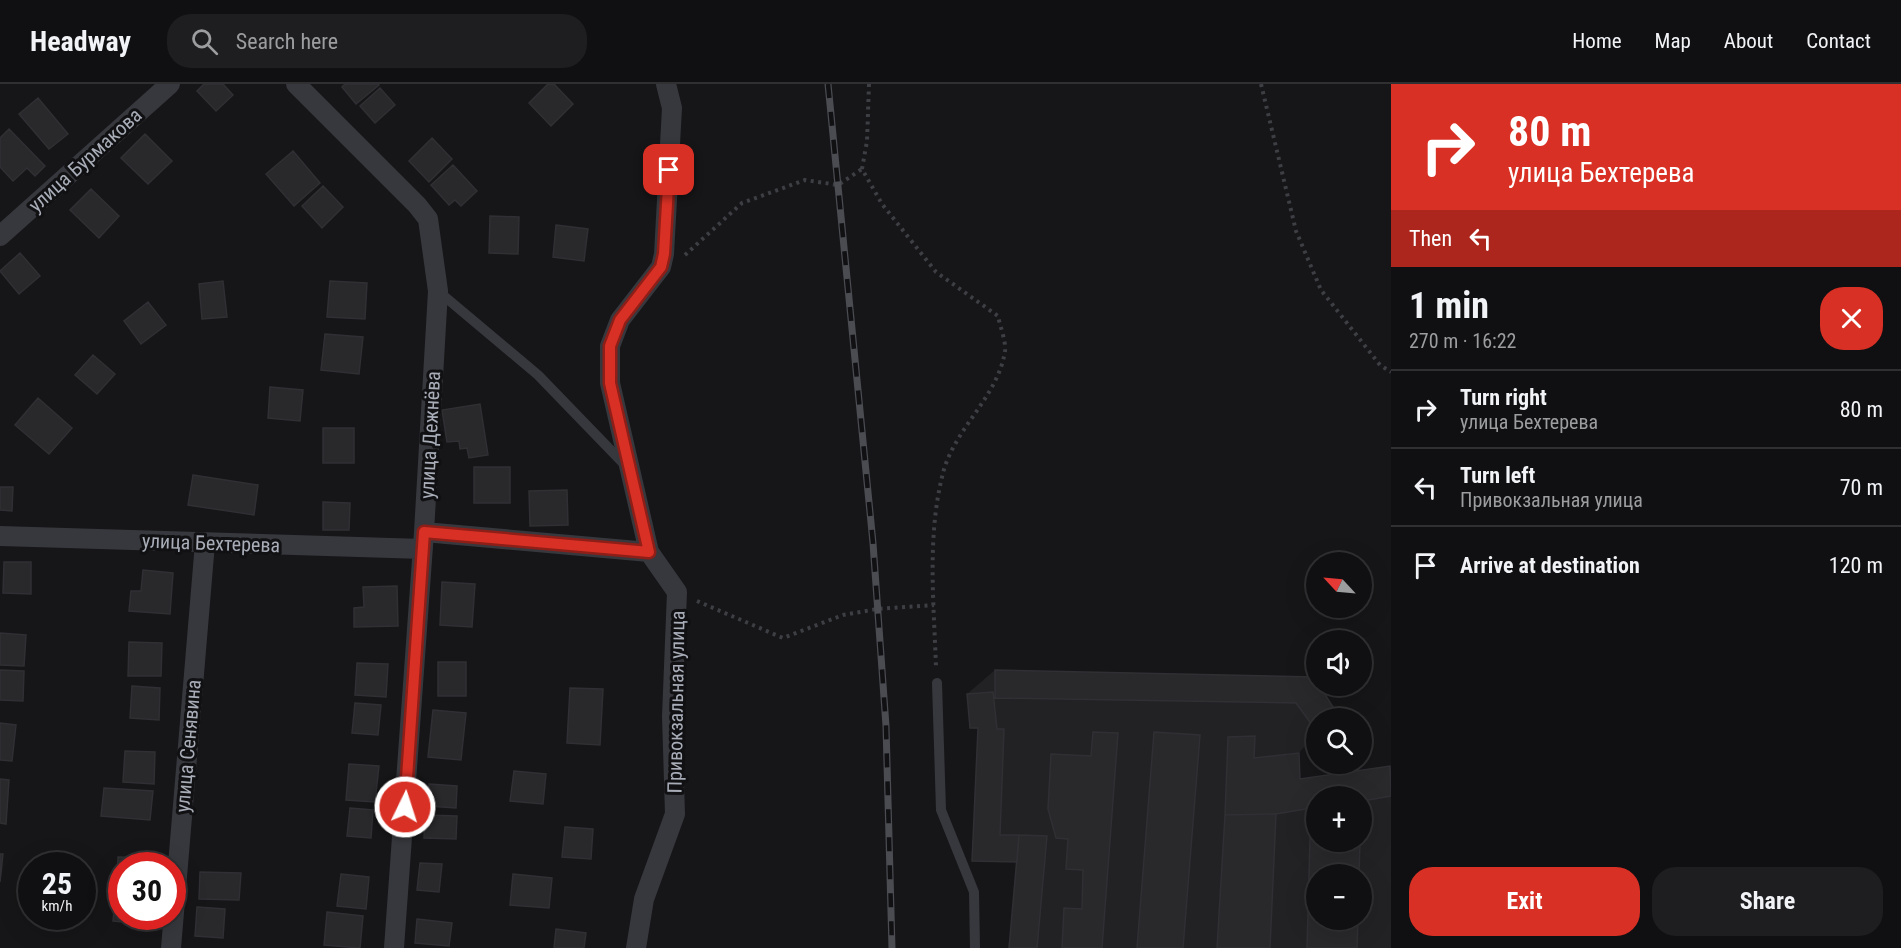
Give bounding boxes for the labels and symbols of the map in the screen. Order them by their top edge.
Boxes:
street label: улица Бурмакова [24,103,146,217]
pin [643,144,694,195]
street label: улица Дежнёва [415,370,445,500]
street label: улица Бехтерева [142,529,280,557]
north arrow [1306,552,1372,618]
street label: Привокзальная улица [662,610,690,794]
street label: улица Сенявина [170,678,206,814]
position arrow [373,775,437,839]
speed limit sign: 30 [108,852,186,930]

